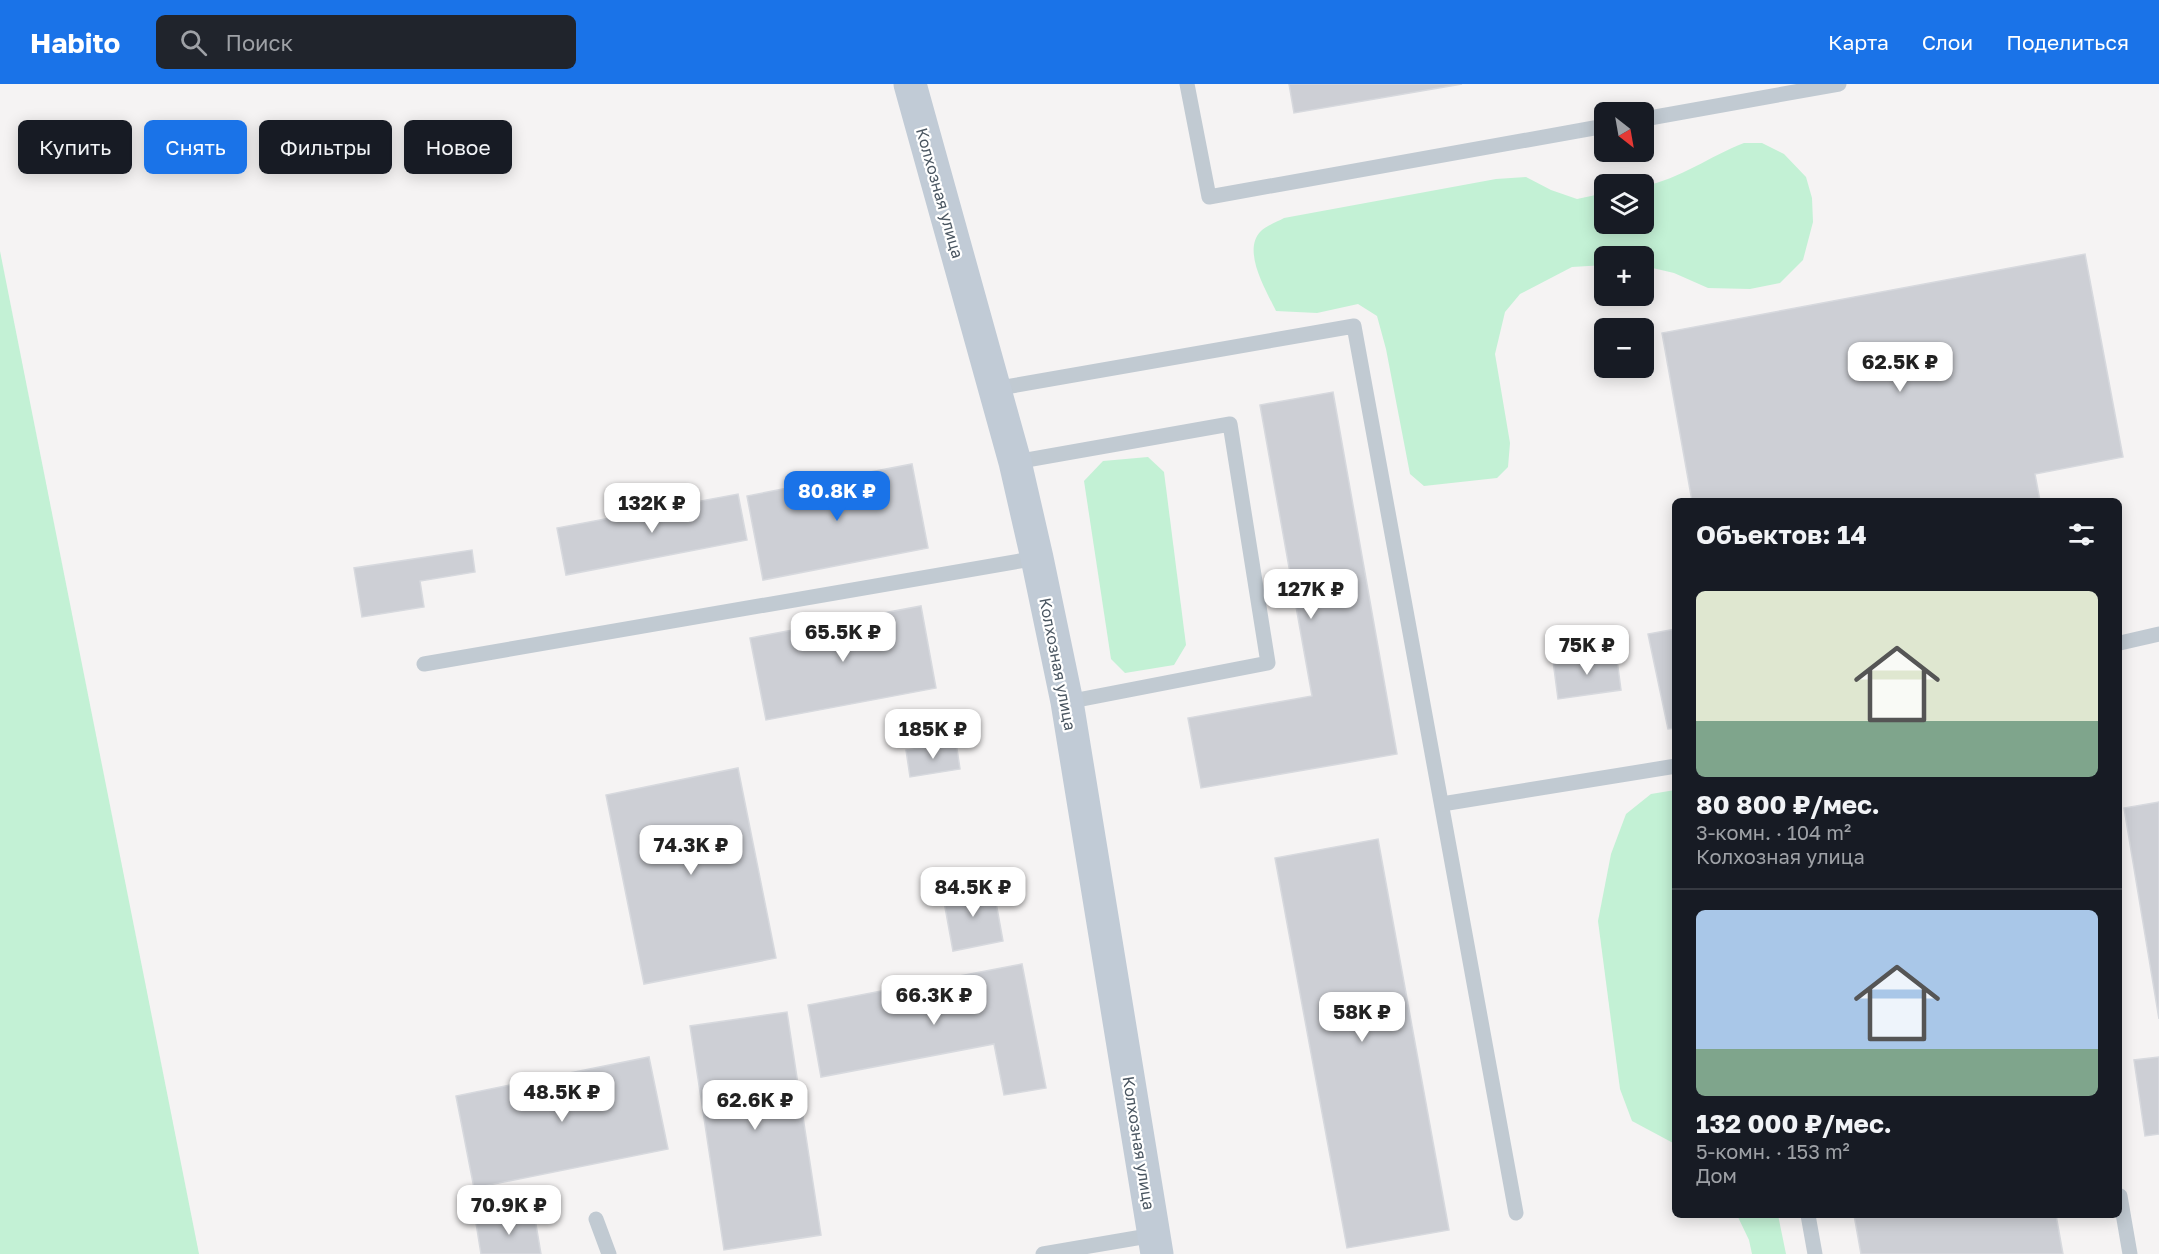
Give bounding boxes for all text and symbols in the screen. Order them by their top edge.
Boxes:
search box [156,15,576,69]
text: Habito [30,26,120,59]
icon: search [177,26,210,59]
text: Поиск [225,29,293,56]
text: Карта [1828,29,1889,55]
text: Слои [1922,29,1973,55]
text: Поделиться [2006,29,2129,55]
north arrow [1594,102,1654,162]
map controls [1594,102,1654,378]
chip: Купить [18,120,132,174]
chip: Снять [144,120,247,174]
chip: Фильтры [259,120,392,174]
chip: Новое [404,120,512,174]
street label: Колхозная улица [912,125,968,261]
button: layers [1594,174,1654,234]
button: + [1594,246,1654,306]
button: − [1594,318,1654,378]
pin: 62.5K ₽ [1845,342,1955,393]
text: 62.5K ₽ [1862,349,1938,373]
pin: 80.8K ₽ [782,471,892,522]
text: 80.8K ₽ [798,478,876,502]
pin: 132K ₽ [603,483,701,534]
text: 132K ₽ [618,490,686,514]
icon: filters [2065,518,2098,551]
text: Объектов: 14 [1696,519,1867,550]
pin: 127K ₽ [1262,569,1360,620]
text: 127K ₽ [1278,576,1344,600]
street label: Колхозная улица [1035,596,1081,732]
pin: 65.5K ₽ [788,612,898,663]
text: 65.5K ₽ [805,619,881,643]
pin: 75K ₽ [1545,625,1629,676]
icon: home [1843,630,1951,738]
text: 75K ₽ [1559,632,1615,656]
pin: 185K ₽ [884,709,982,760]
text: 185K ₽ [899,716,967,740]
text: 80 800 ₽/мес. [1696,789,1880,820]
text: 3-комн. · 104 m² [1696,820,1851,844]
pin: 74.3K ₽ [636,825,746,876]
text: 74.3K ₽ [654,832,729,856]
text: Колхозная улица [1696,844,1865,868]
pin: 84.5K ₽ [918,867,1028,918]
text: 84.5K ₽ [935,874,1011,898]
icon: home [1843,949,1951,1057]
pin: 66.3K ₽ [879,975,989,1026]
text: 66.3K ₽ [896,982,973,1006]
pin: 58K ₽ [1320,992,1404,1043]
text: 58K ₽ [1333,999,1391,1023]
pin: 48.5K ₽ [507,1072,617,1123]
street label: Колхозная улица [1119,1075,1159,1211]
text: 48.5K ₽ [524,1079,600,1103]
pin: 62.6K ₽ [700,1080,810,1131]
text: 62.6K ₽ [717,1087,794,1111]
text: 132 000 ₽/мес. [1696,1108,1892,1139]
text: 5-комн. · 153 m² [1696,1139,1850,1163]
text: Дом [1696,1163,1737,1187]
pin: 70.9K ₽ [454,1185,564,1236]
text: 70.9K ₽ [471,1192,547,1216]

